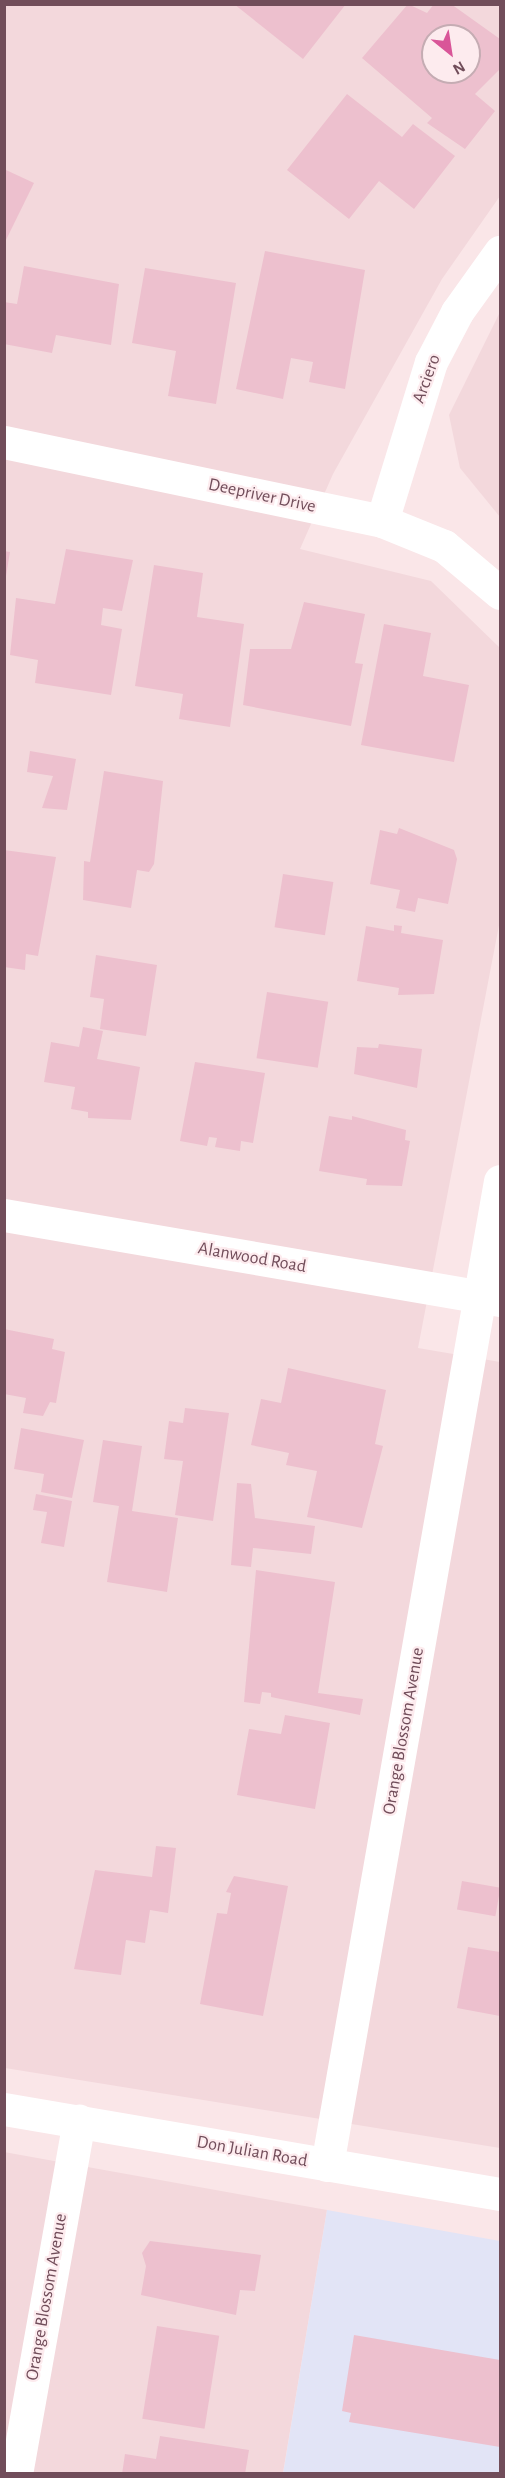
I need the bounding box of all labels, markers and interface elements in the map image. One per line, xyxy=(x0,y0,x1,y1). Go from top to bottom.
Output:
north arrow xyxy=(421,24,481,84)
text: N xyxy=(450,58,468,78)
street label: Arciero xyxy=(408,352,446,406)
street label: Deepriver Drive xyxy=(206,474,318,518)
street label: Alanwood Road xyxy=(196,1238,308,1278)
street label: Orange Blossom Avenue xyxy=(379,1646,429,1816)
street label: Don Julian Road xyxy=(195,2132,309,2172)
street label: Orange Blossom Avenue xyxy=(22,2212,72,2382)

